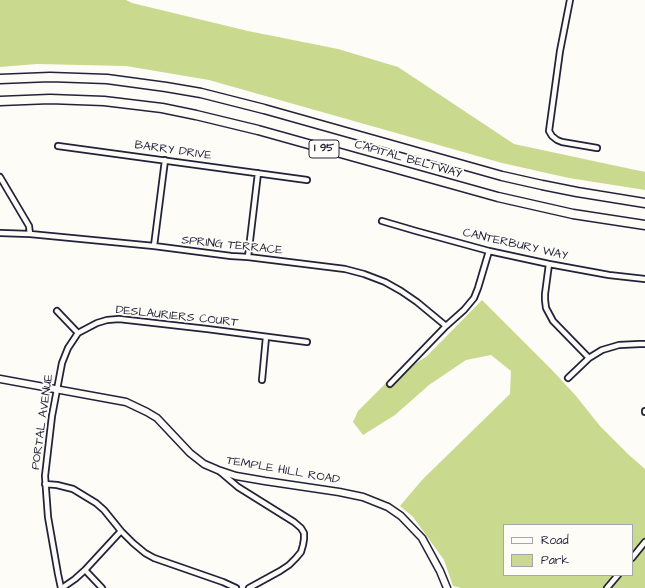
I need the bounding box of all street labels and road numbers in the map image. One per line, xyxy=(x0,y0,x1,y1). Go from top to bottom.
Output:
street label: BARRY DRIVE xyxy=(134,138,212,164)
street label: CAPITAL BELTWAY xyxy=(353,138,463,182)
road number: I 95 xyxy=(309,140,339,158)
street label: CANTERBURY WAY xyxy=(461,226,569,264)
street label: SPRING TERRACE xyxy=(181,234,283,258)
street label: DESLAURIERS COURT xyxy=(115,303,239,331)
street label: PORTAL AVENUE xyxy=(29,373,57,471)
street label: TEMPLE HILL ROAD xyxy=(225,454,341,488)

